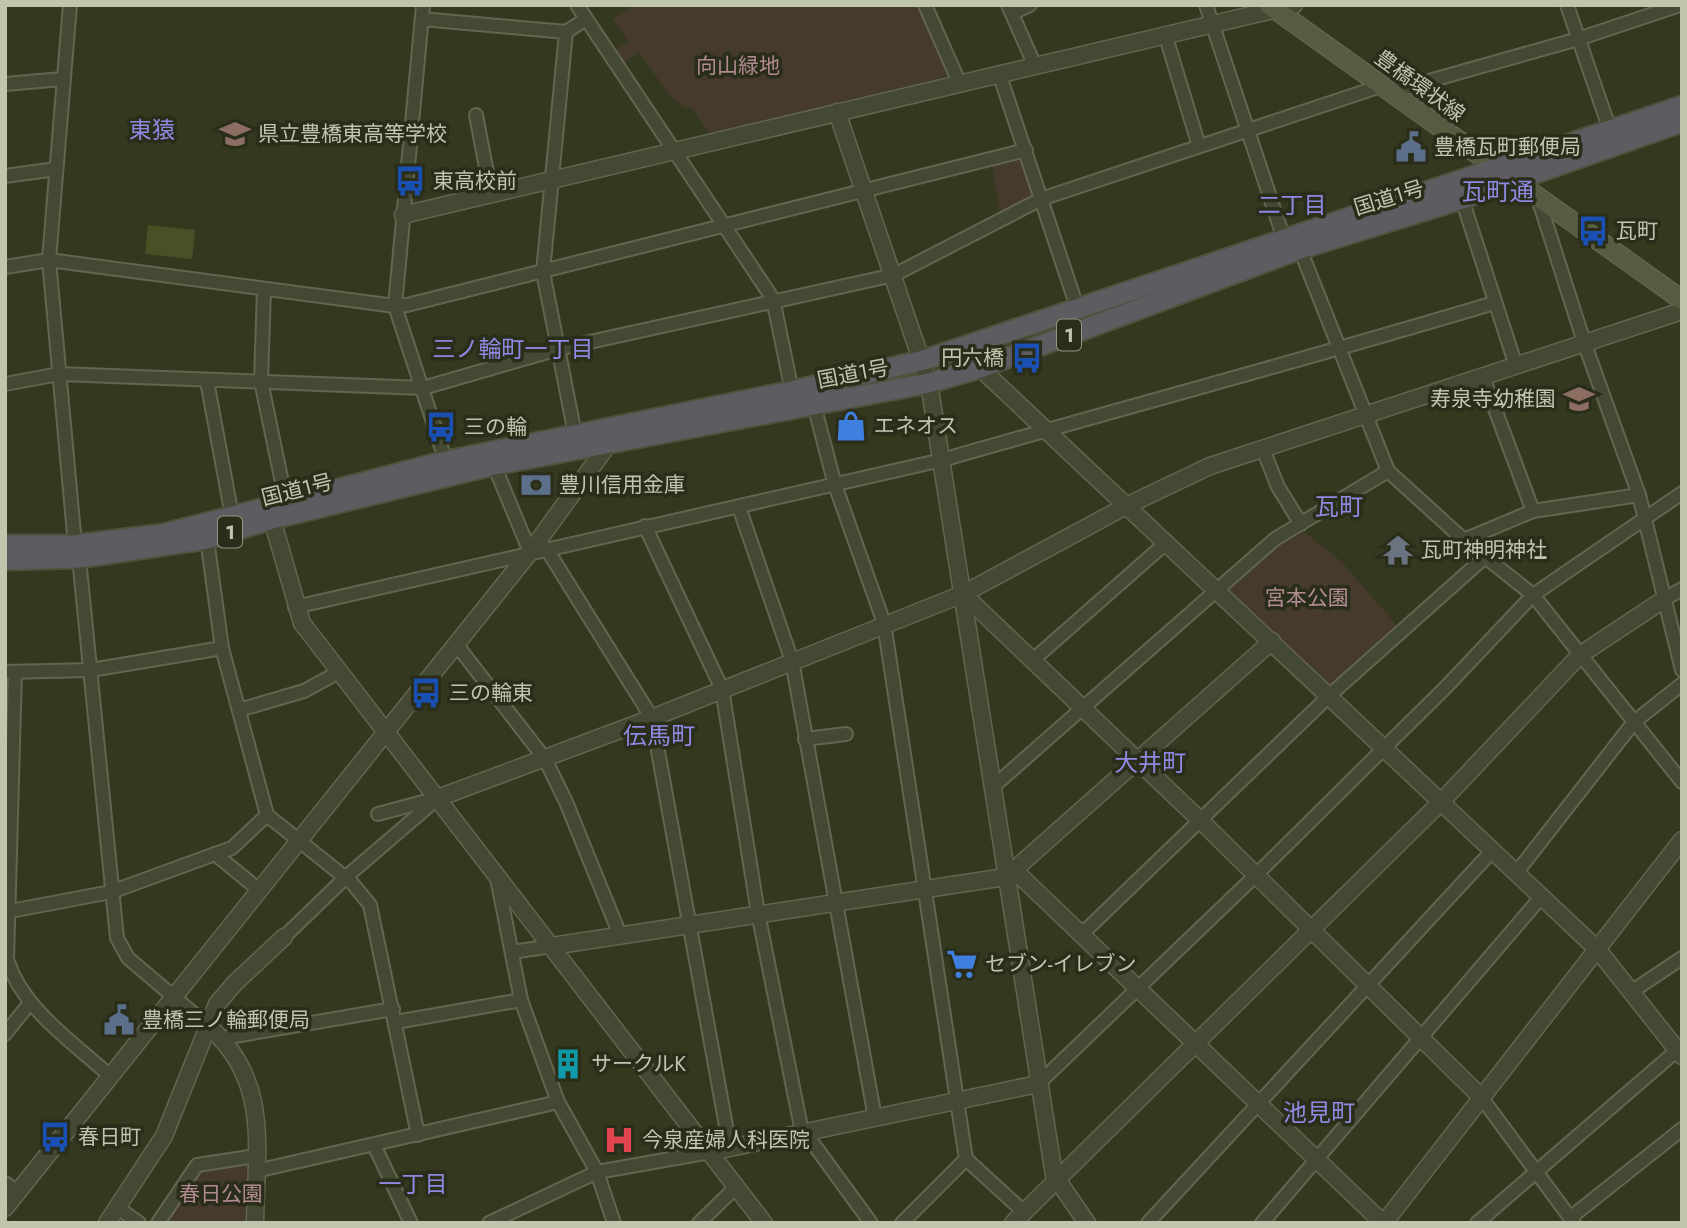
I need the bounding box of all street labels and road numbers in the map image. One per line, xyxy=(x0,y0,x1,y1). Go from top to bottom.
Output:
street label: 豊橋環状線 xyxy=(1369,43,1471,129)
street label: 国道1号 xyxy=(1350,173,1428,223)
road number: 1 xyxy=(1057,320,1081,350)
street label: 国道1号 xyxy=(815,352,891,396)
street label: 国道1号 xyxy=(258,467,336,513)
road number: 1 xyxy=(218,516,242,548)

